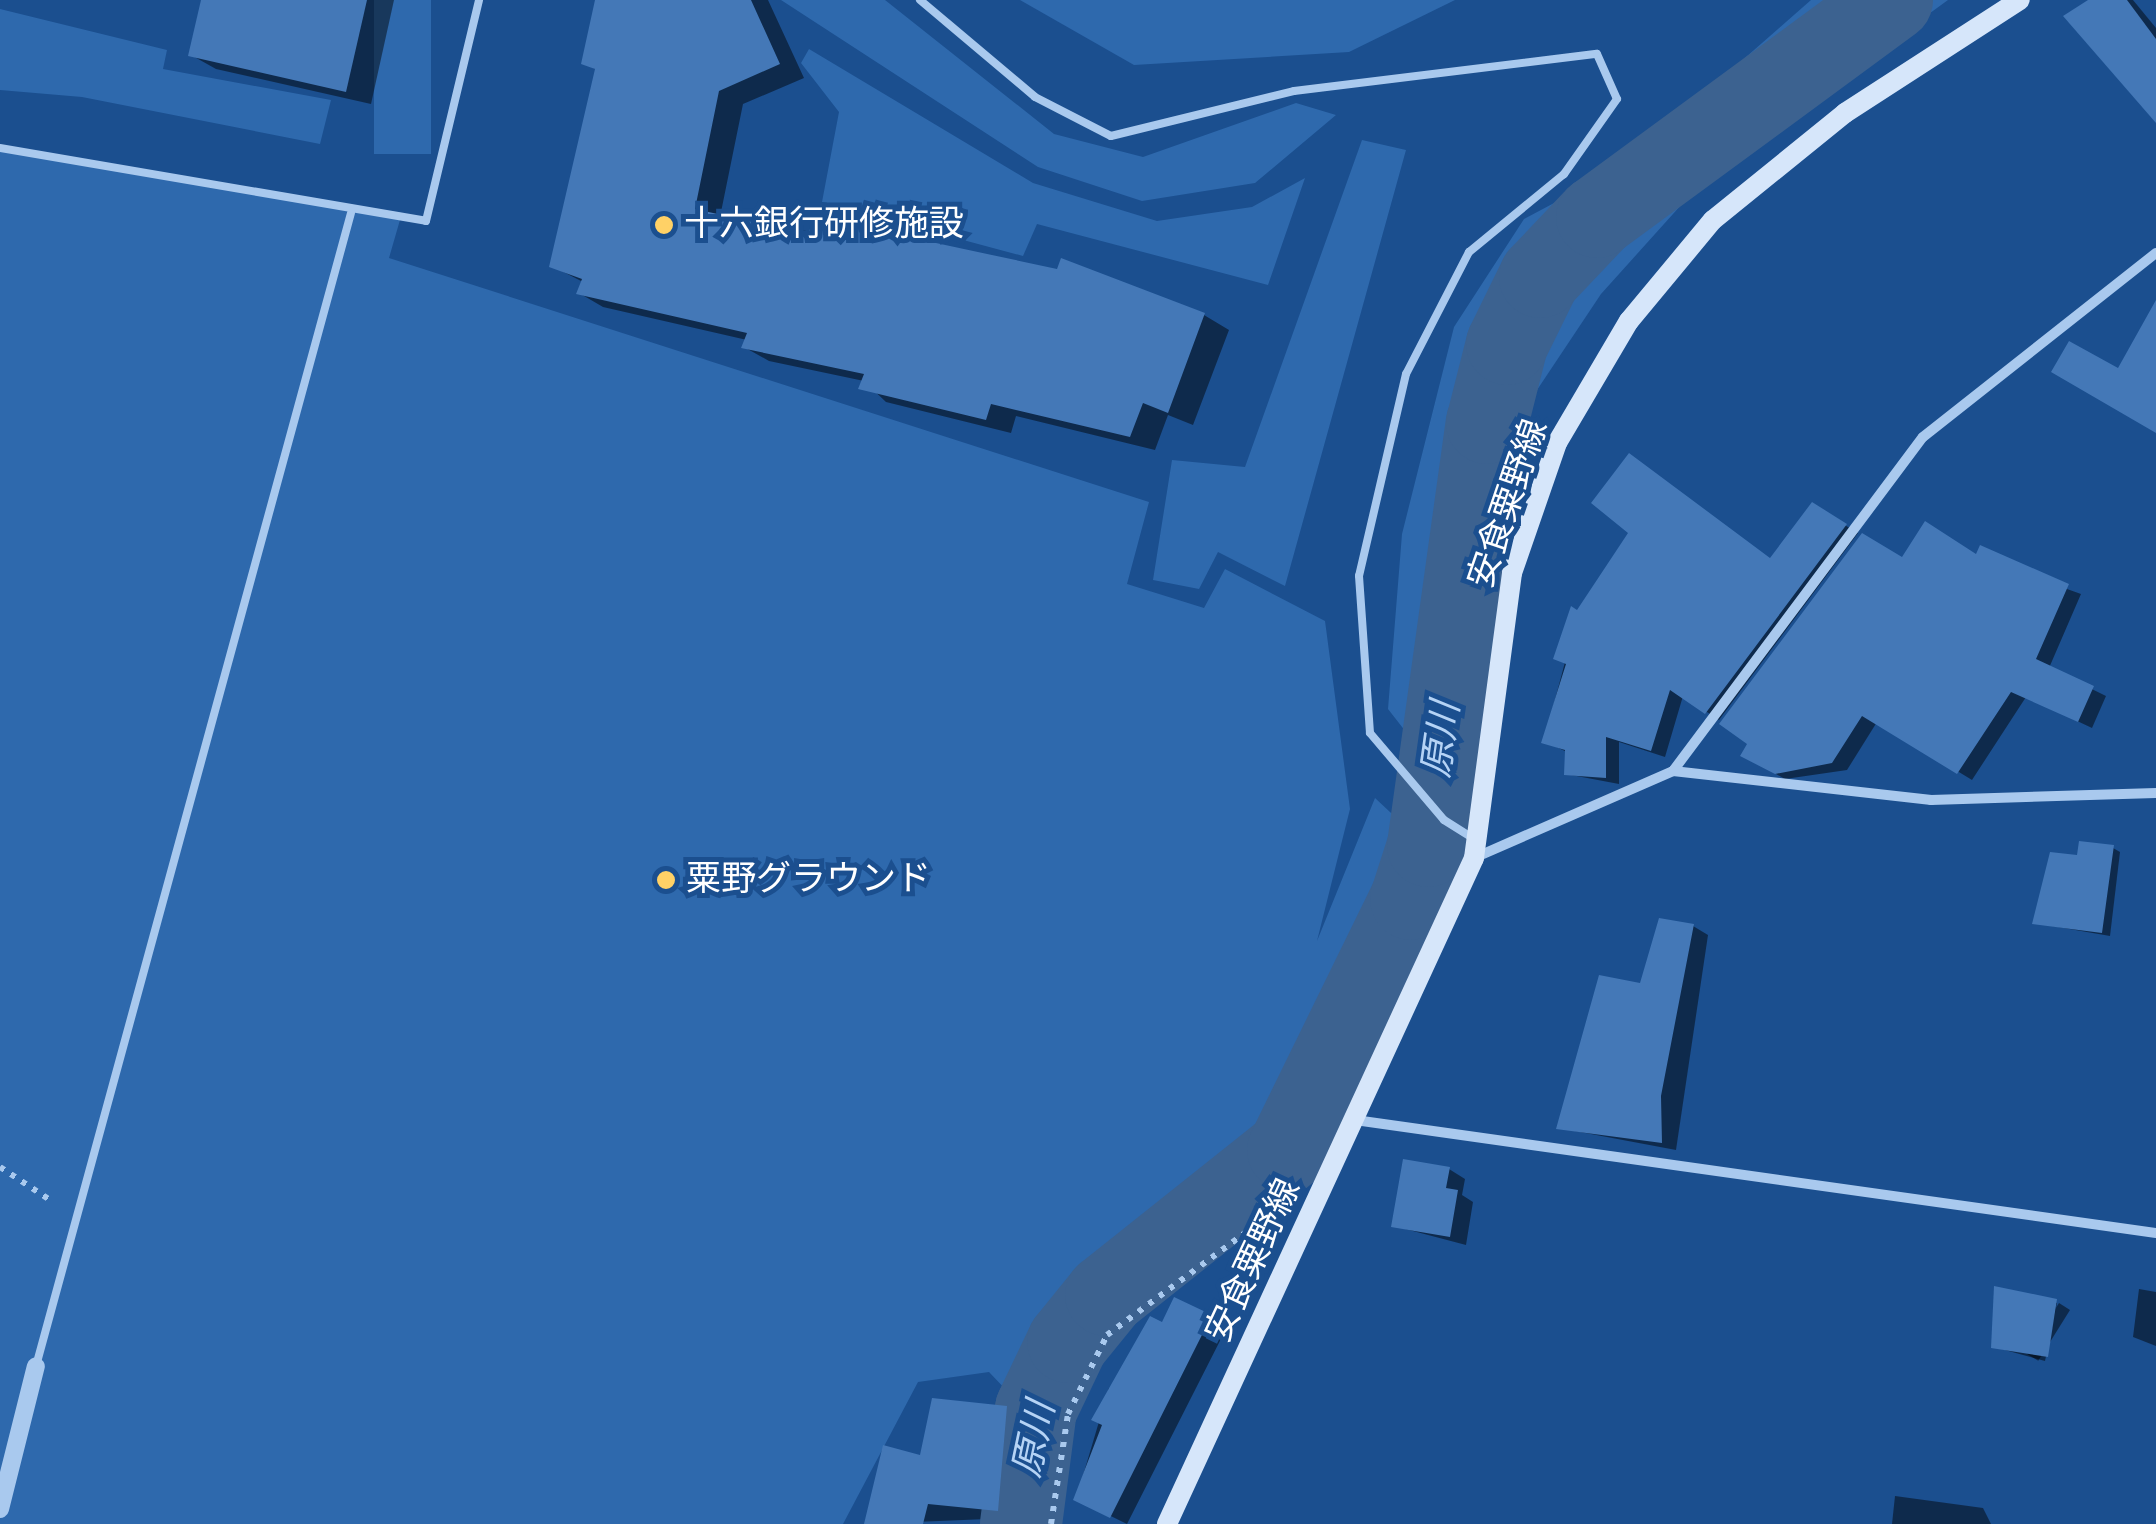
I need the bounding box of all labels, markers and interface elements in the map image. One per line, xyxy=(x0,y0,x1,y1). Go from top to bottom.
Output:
place label: 十六銀行研修施設 xyxy=(684,204,964,246)
marker: 十六銀行研修施設 xyxy=(653,214,675,236)
street label: 安食粟野線 xyxy=(1461,414,1557,594)
water label: 原川 xyxy=(1415,699,1471,781)
place label: 粟野グラウンド xyxy=(686,859,931,901)
marker: 粟野グラウンド xyxy=(655,869,677,891)
street label: 安食粟野線 xyxy=(1198,1173,1310,1349)
water label: 原川 xyxy=(1006,1398,1066,1482)

